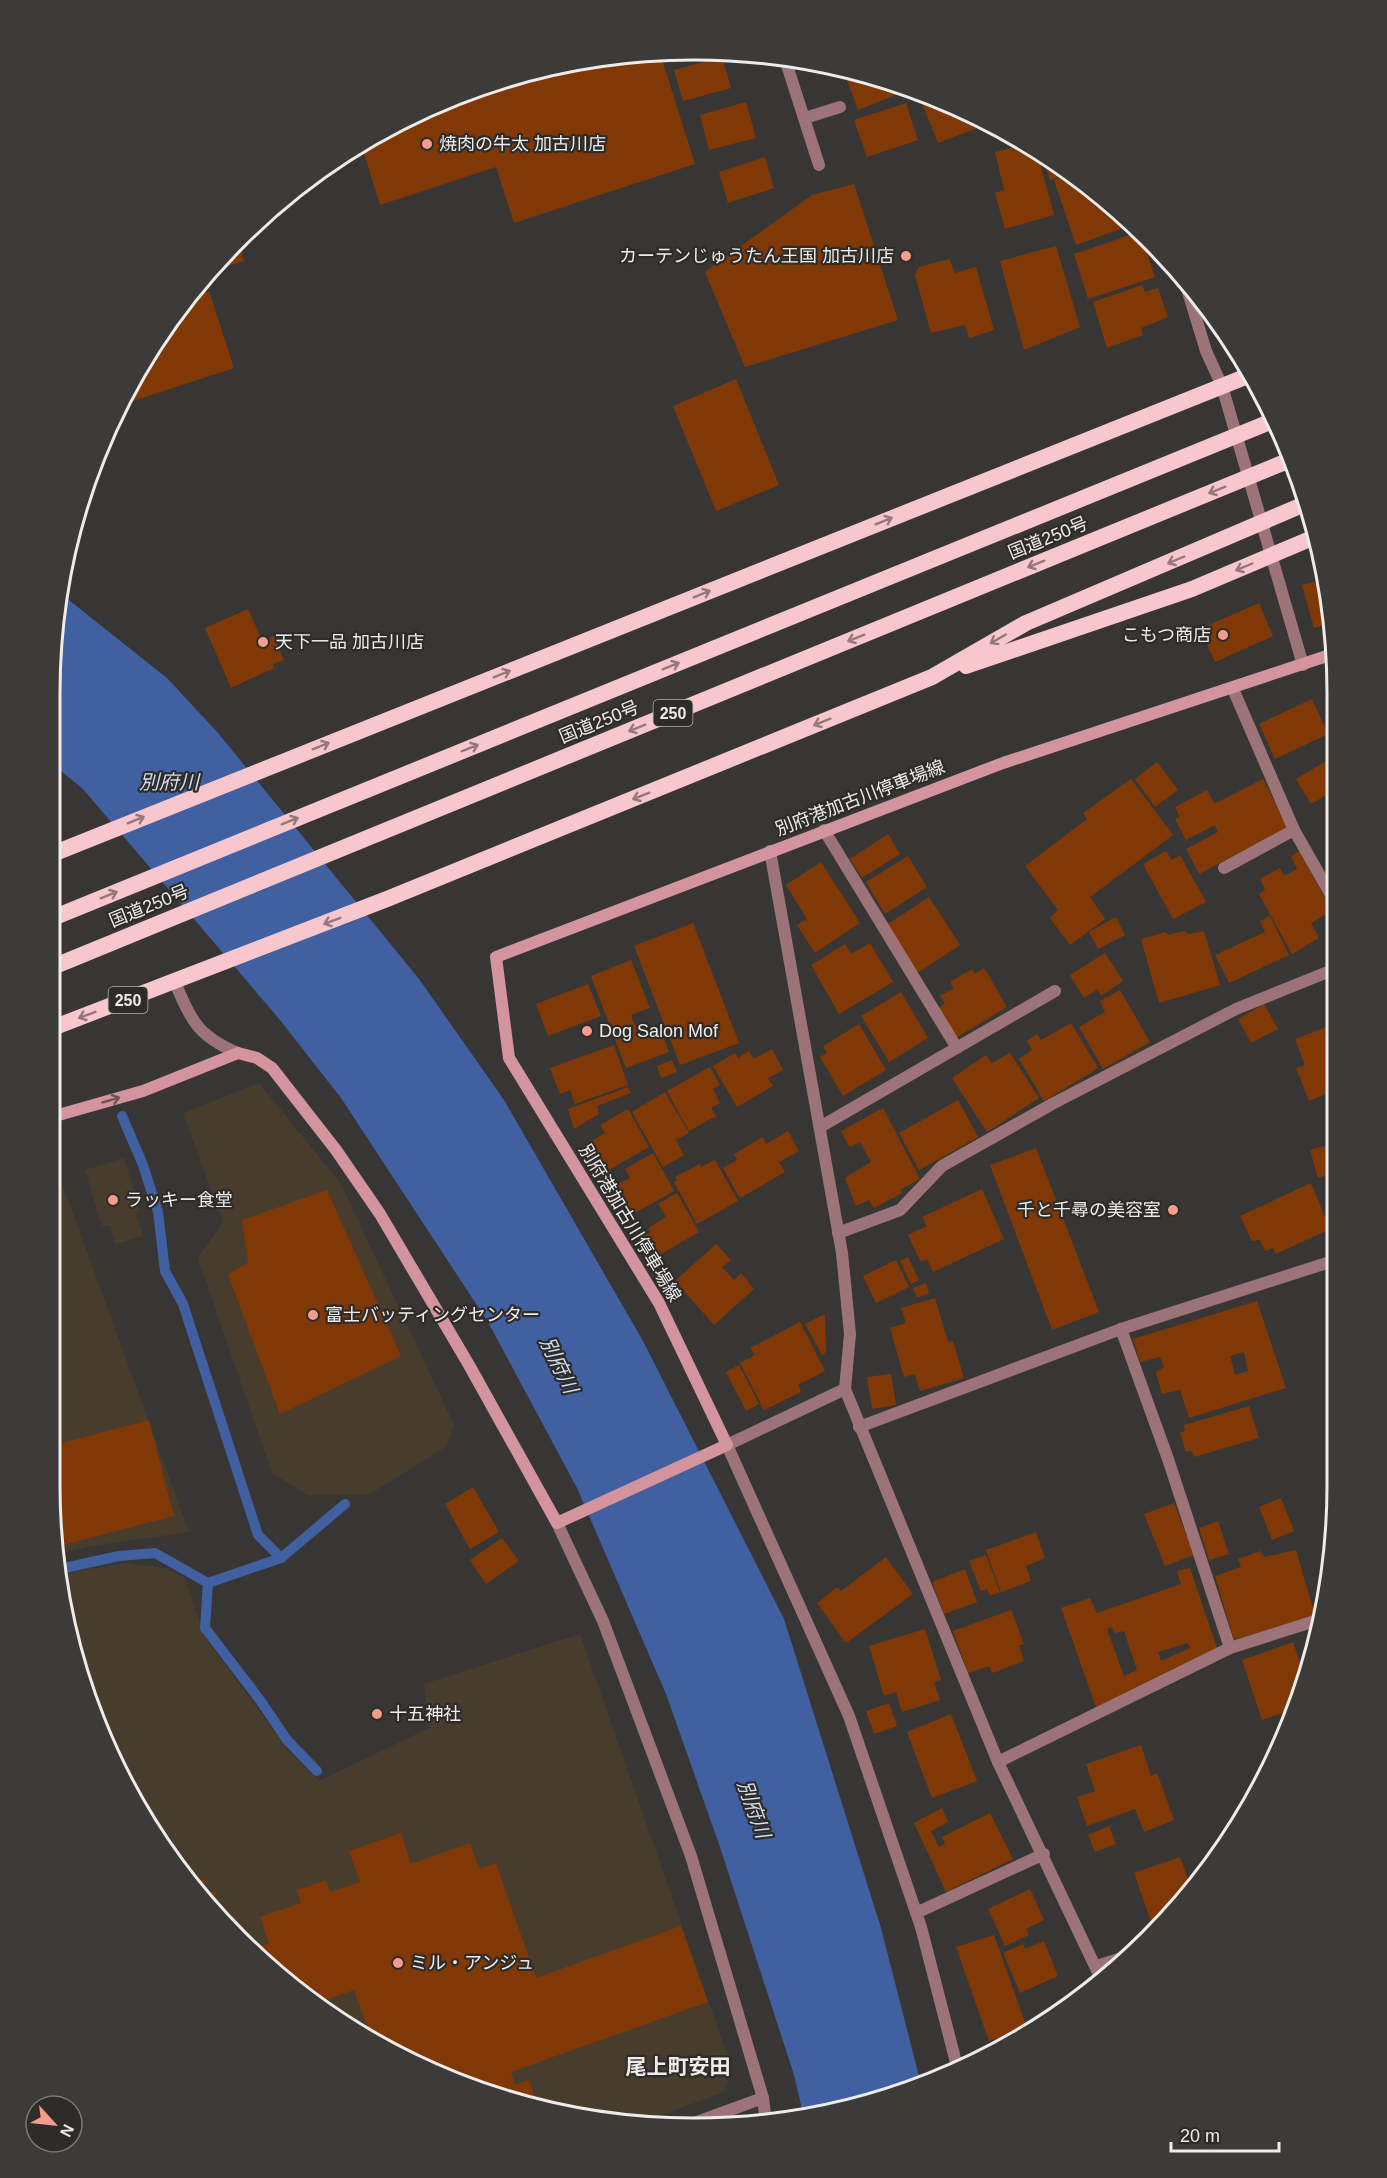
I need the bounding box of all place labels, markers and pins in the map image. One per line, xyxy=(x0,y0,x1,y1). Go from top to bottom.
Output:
place label: 焼肉の牛太 加古川店 xyxy=(439,134,606,154)
marker: 焼肉の牛太 加古川店 xyxy=(420,137,434,151)
place label: カーテンじゅうたん王国 加古川店 xyxy=(619,246,894,266)
marker: カーテンじゅうたん王国 加古川店 xyxy=(899,249,913,263)
place label: こもつ商店 xyxy=(1122,625,1211,645)
marker: こもつ商店 xyxy=(1216,628,1230,642)
place label: 天下一品 加古川店 xyxy=(275,632,424,652)
marker: 天下一品 加古川店 xyxy=(256,635,270,649)
place label: Dog Salon Mof xyxy=(599,1021,719,1041)
marker: Dog Salon Mof xyxy=(580,1024,594,1038)
place label: ラッキー食堂 xyxy=(125,1190,233,1210)
marker: ラッキー食堂 xyxy=(106,1193,120,1207)
place label: 千と千尋の美容室 xyxy=(1017,1200,1161,1220)
marker: 千と千尋の美容室 xyxy=(1166,1203,1180,1217)
place label: 富士バッティングセンター xyxy=(325,1305,540,1325)
marker: 富士バッティングセンター xyxy=(306,1308,320,1322)
place label: 十五神社 xyxy=(389,1704,461,1724)
marker: 十五神社 xyxy=(370,1707,384,1721)
place label: ミル・アンジュ xyxy=(410,1953,534,1973)
marker: ミル・アンジュ xyxy=(391,1956,405,1970)

